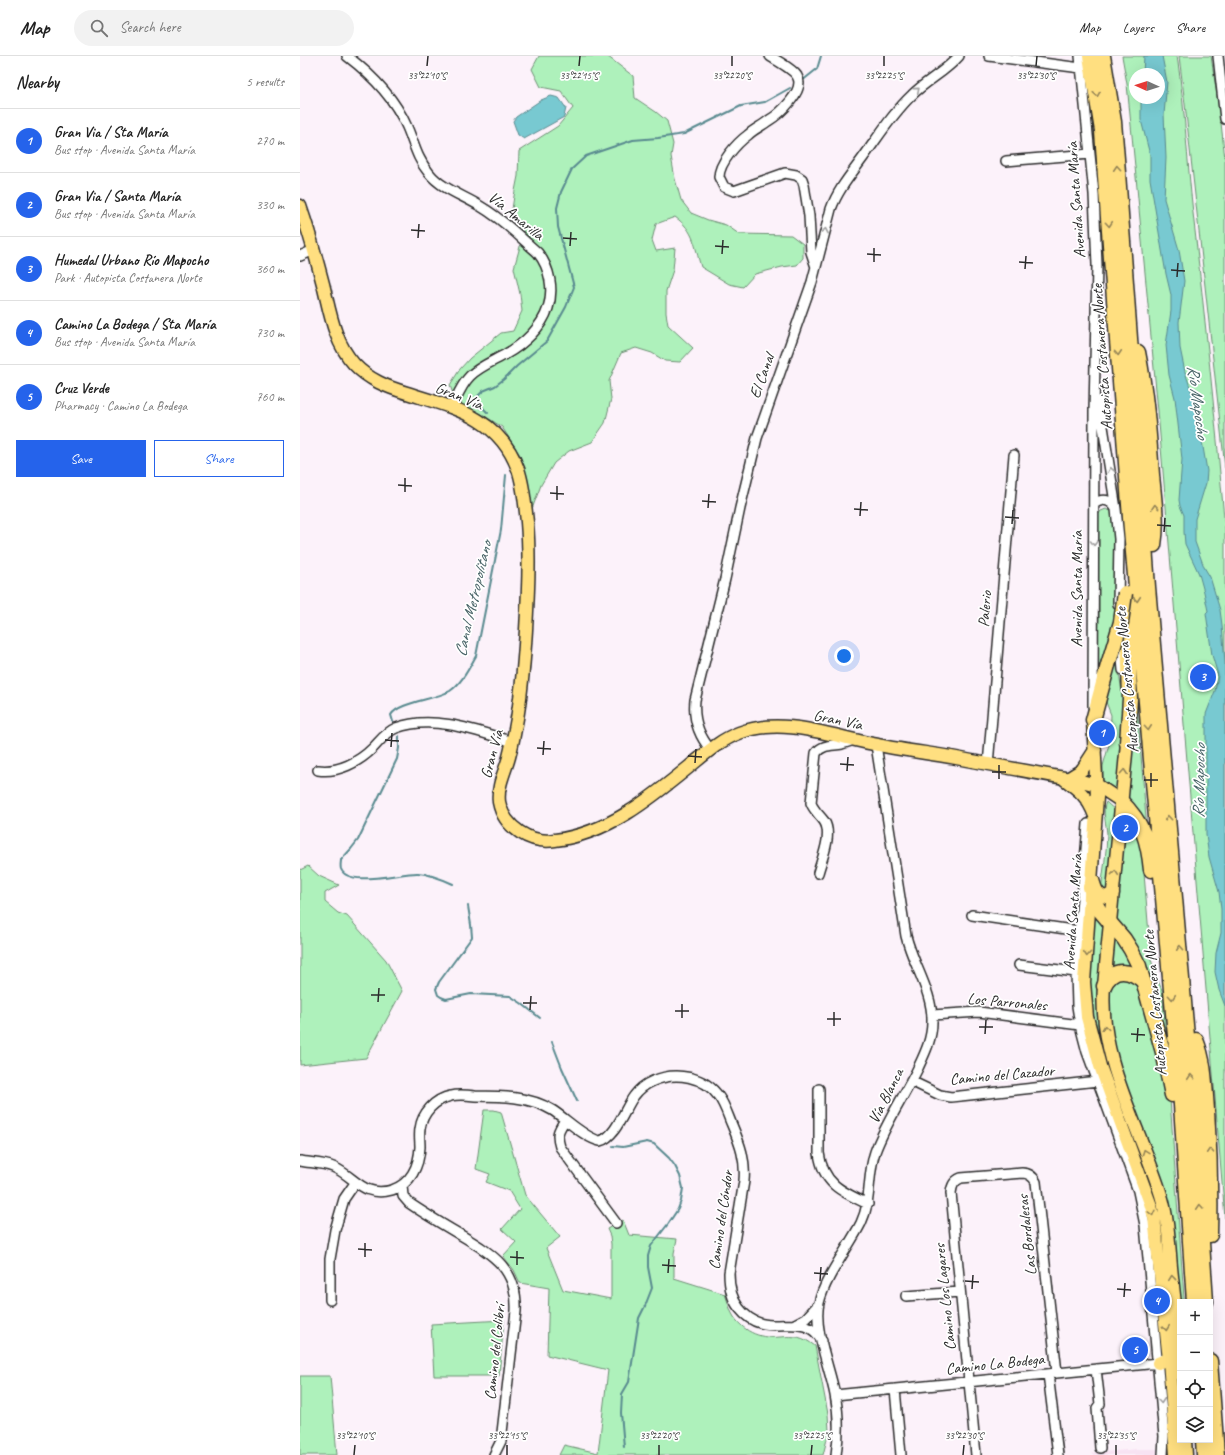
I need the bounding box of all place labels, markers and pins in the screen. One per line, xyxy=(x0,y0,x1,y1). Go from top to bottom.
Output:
pin: 3 xyxy=(1190,662,1216,692)
pin: 1 xyxy=(1089,718,1115,748)
pin: 2 xyxy=(1112,813,1138,843)
pin: 4 xyxy=(1144,1286,1170,1316)
pin: 5 xyxy=(1122,1335,1148,1365)

